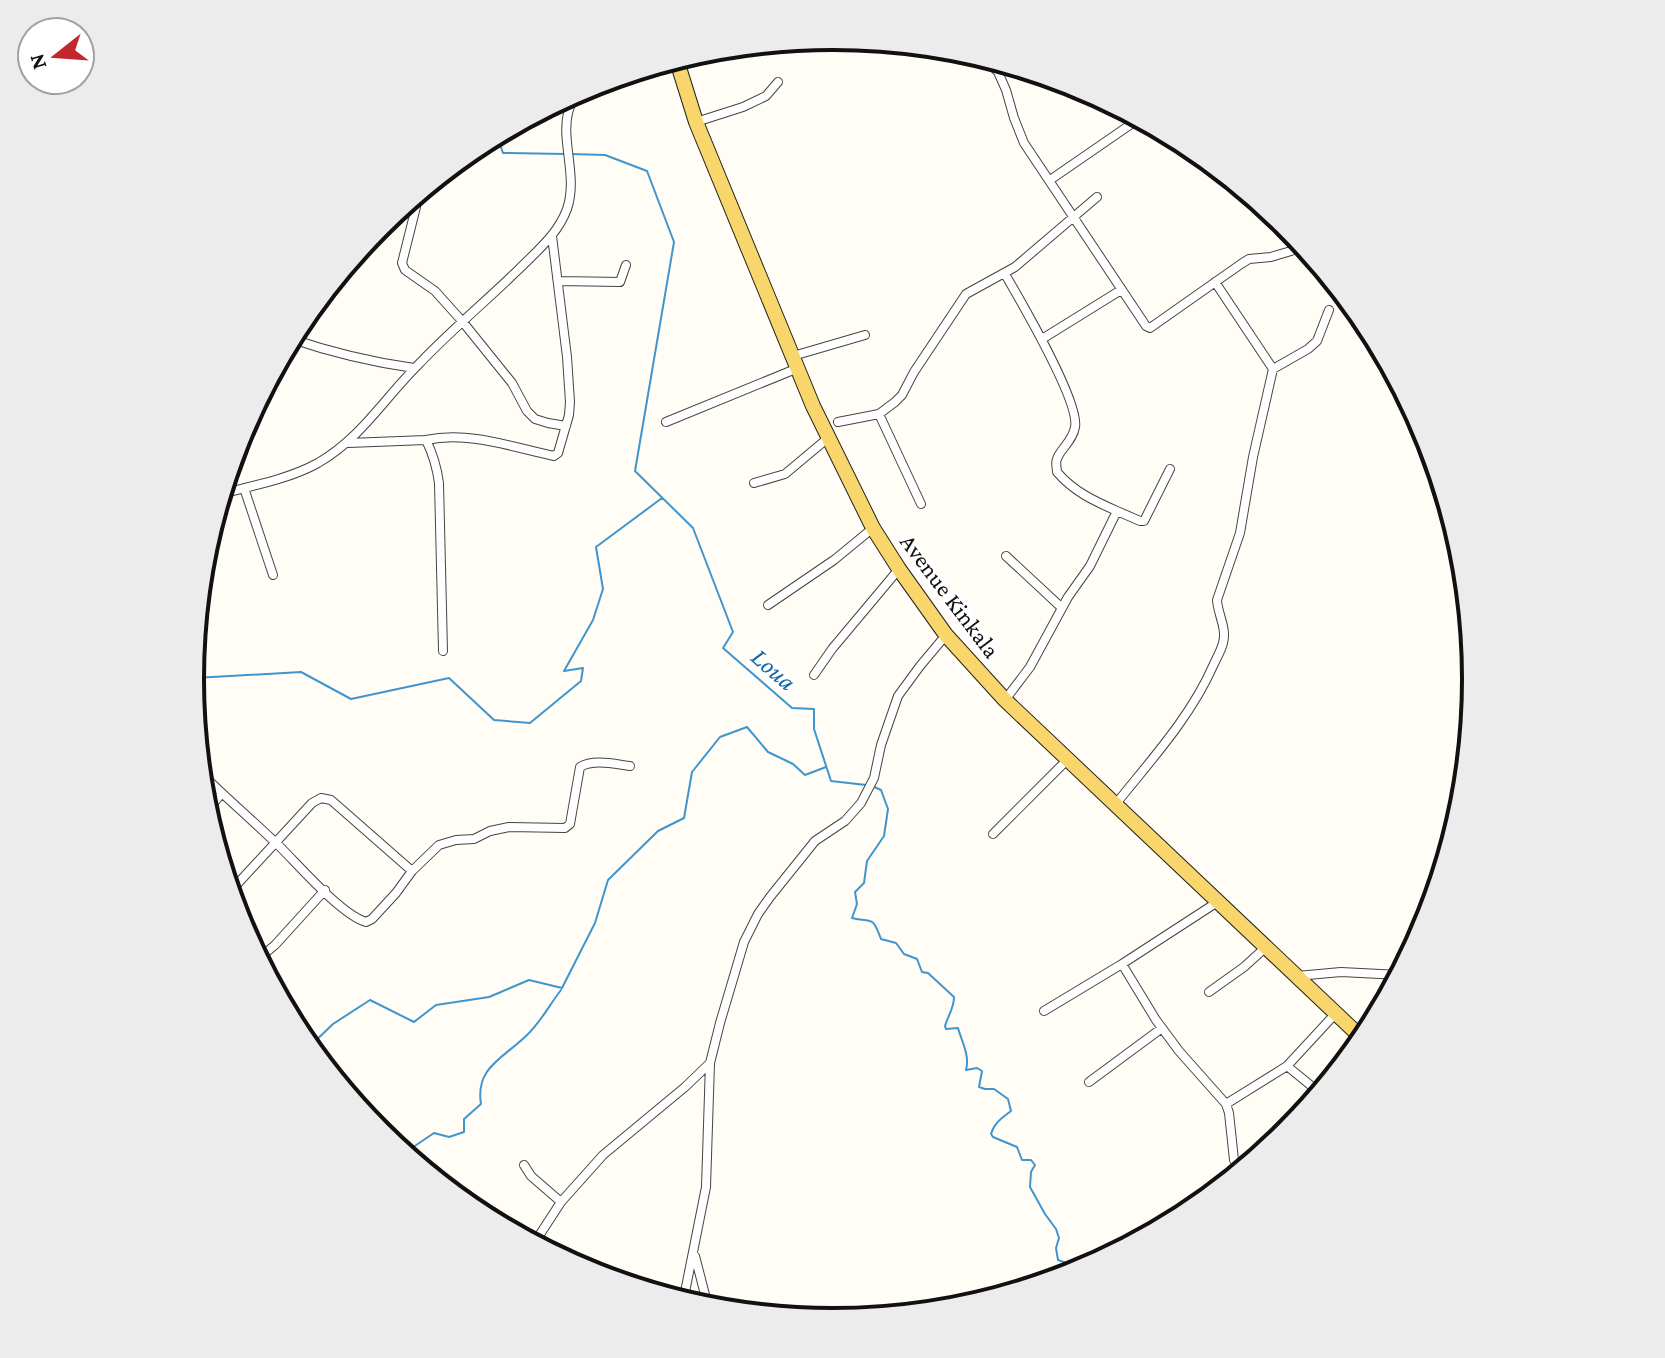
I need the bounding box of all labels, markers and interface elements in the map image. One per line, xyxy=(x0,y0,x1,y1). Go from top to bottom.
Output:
north arrow xyxy=(16,16,96,96)
text: N xyxy=(23,51,51,73)
street label: Avenue Kinkala xyxy=(895,528,1006,663)
water label: Loua xyxy=(746,642,802,696)

